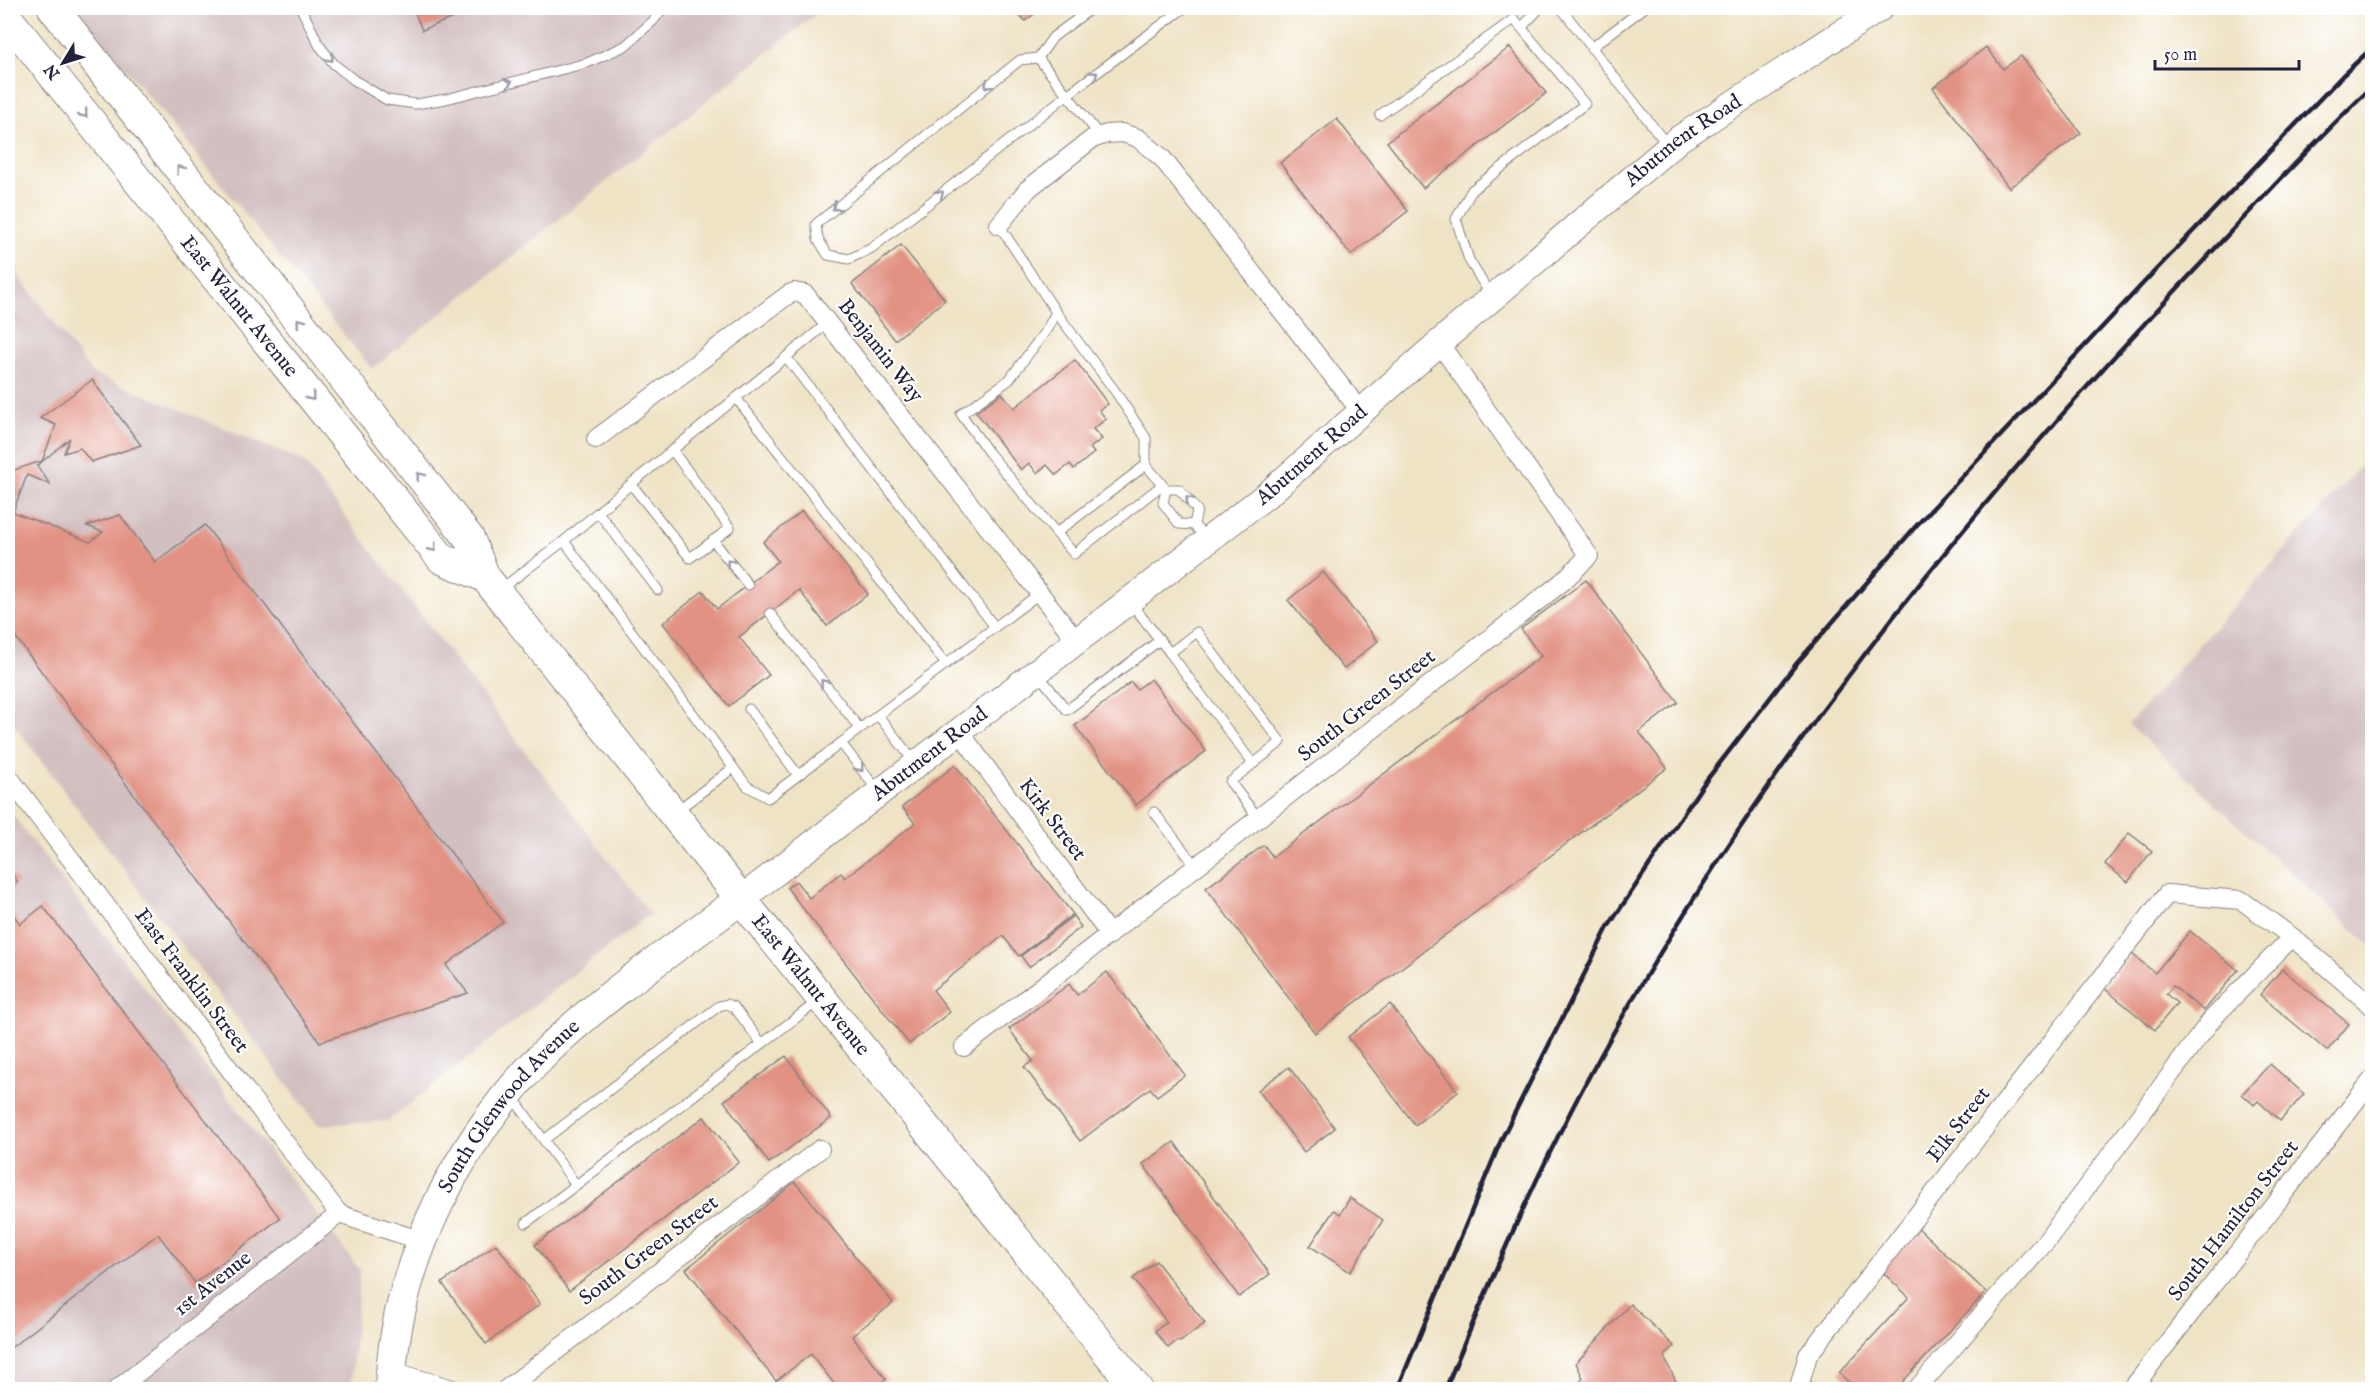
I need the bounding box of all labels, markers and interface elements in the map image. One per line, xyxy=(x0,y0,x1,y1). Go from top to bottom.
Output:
north arrow xyxy=(33,33,93,93)
scale bar xyxy=(2155,33,2299,71)
text: 50 m xyxy=(2164,44,2197,67)
one-way arrow xyxy=(323,51,334,62)
text: N xyxy=(41,59,66,83)
one-way arrow xyxy=(1088,71,1099,82)
one-way arrow xyxy=(503,78,513,91)
one-way arrow xyxy=(984,78,995,89)
street label: Abutment Road xyxy=(1618,88,1747,194)
one-way arrow xyxy=(76,107,87,118)
one-way arrow xyxy=(176,165,187,176)
one-way arrow xyxy=(934,191,945,202)
one-way arrow xyxy=(832,200,843,211)
street label: East Walnut Avenue xyxy=(174,230,305,383)
street label: Benjamin Way xyxy=(831,294,929,409)
one-way arrow xyxy=(296,318,307,329)
one-way arrow xyxy=(304,390,315,401)
street label: Abutment Road xyxy=(1250,399,1374,512)
one-way arrow xyxy=(417,471,428,482)
one-way arrow xyxy=(1185,496,1196,507)
one-way arrow xyxy=(426,542,437,553)
one-way arrow xyxy=(727,558,738,569)
street label: South Green Street xyxy=(1293,644,1441,768)
one-way arrow xyxy=(820,678,831,689)
street label: Abutment Road xyxy=(865,700,994,808)
one-way arrow xyxy=(853,761,864,772)
street label: Kirk Street xyxy=(1012,773,1092,867)
street label: East Franklin Street xyxy=(128,903,254,1059)
street label: East Walnut Avenue xyxy=(745,909,876,1062)
street label: South Glenwood Avenue xyxy=(432,1013,586,1198)
street label: Elk Street xyxy=(1921,1082,1997,1168)
street label: South Hamilton Street xyxy=(2163,1135,2305,1307)
street label: South Green Street xyxy=(574,1190,724,1312)
street label: 1st Avenue xyxy=(169,1245,258,1323)

